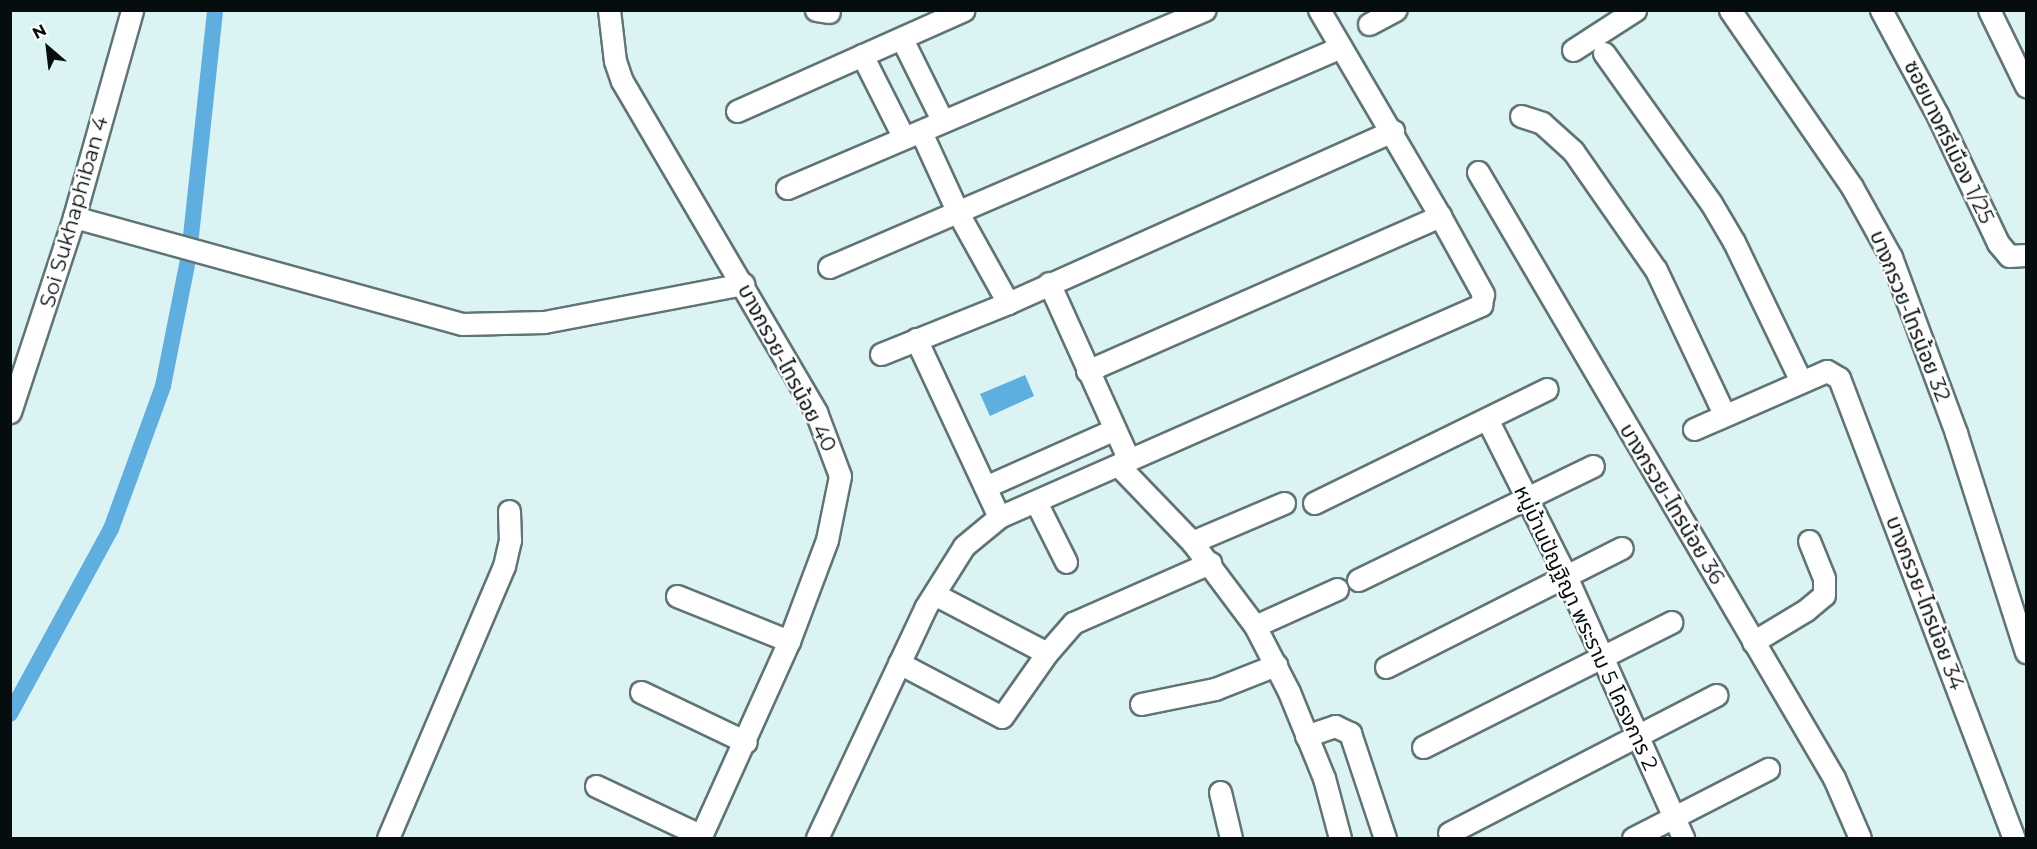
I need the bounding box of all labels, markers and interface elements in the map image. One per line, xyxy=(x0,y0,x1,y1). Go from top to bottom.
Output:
north arrow xyxy=(18,18,78,78)
text: N xyxy=(29,20,49,43)
street label: ซอยบางศรีเมือง 1/25 xyxy=(1899,56,1999,228)
street label: Soi Sukhaphiban 4 xyxy=(35,114,113,310)
street label: บางกรวย-ไทรน้อย 32 xyxy=(1864,227,1956,405)
street label: บางกรวย-ไทรน้อย 40 xyxy=(732,280,842,456)
street label: บางกรวย-ไทรน้อย 36 xyxy=(1614,419,1730,589)
street label: หมู่บ้านปัญฐิญา พระราม 5 โครงการ 2 xyxy=(1509,481,1663,775)
street label: บางกรวย-ไทรน้อย 34 xyxy=(1880,512,1970,694)

